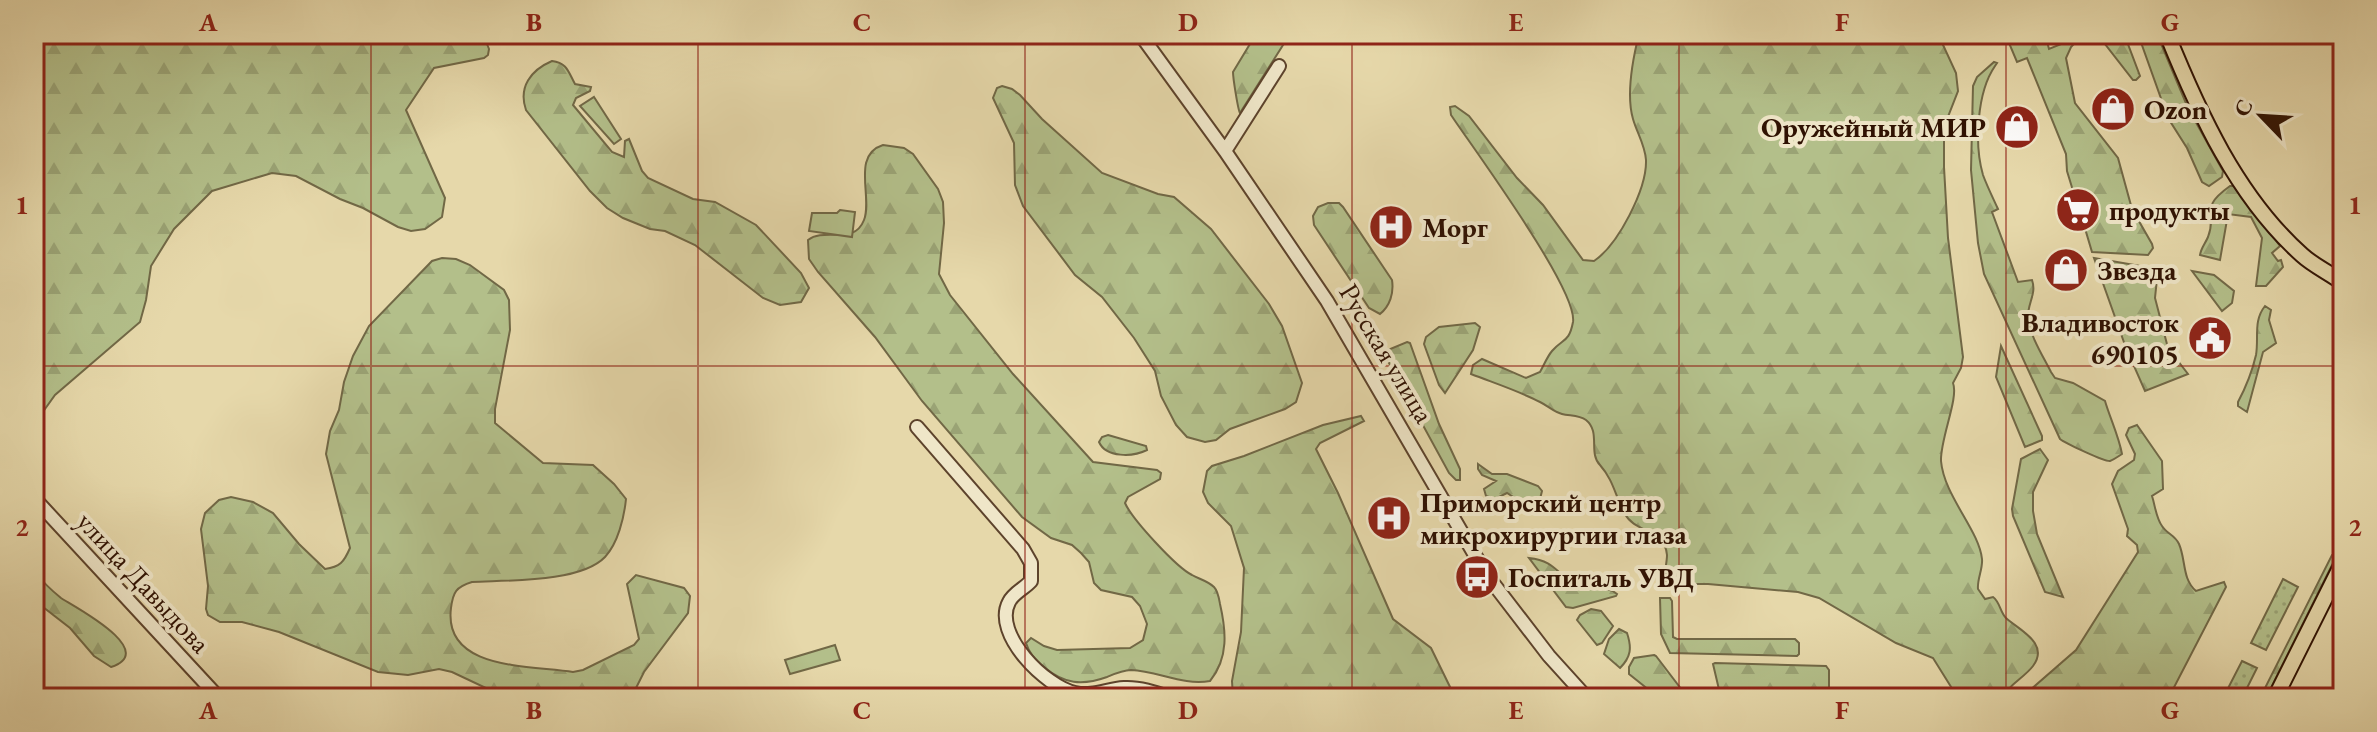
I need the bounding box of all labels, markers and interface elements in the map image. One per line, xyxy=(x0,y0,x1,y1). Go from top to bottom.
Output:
text: A xyxy=(198,5,218,39)
text: B xyxy=(526,5,542,39)
text: C xyxy=(853,5,871,39)
text: D xyxy=(1178,5,1198,39)
text: E xyxy=(1509,5,1524,39)
text: F xyxy=(1835,5,1849,39)
text: G xyxy=(2161,5,2180,39)
north arrow xyxy=(2221,76,2301,156)
shop icon: Ozon xyxy=(2089,85,2137,133)
place label: Ozon xyxy=(2144,91,2208,127)
text: С xyxy=(2227,95,2260,121)
shop icon: Оружейный МИР xyxy=(1993,103,2041,151)
place label: Оружейный МИР xyxy=(1761,109,1986,145)
supermarket icon: продукты xyxy=(2054,186,2102,234)
text: 1 xyxy=(15,188,29,222)
text: 1 xyxy=(2348,188,2362,222)
place label: продукты xyxy=(2109,192,2230,228)
hospital icon: Морг xyxy=(1367,203,1415,251)
place label: Морг xyxy=(1422,209,1488,245)
shop icon: Звезда xyxy=(2042,246,2090,294)
place label: Звезда xyxy=(2097,252,2177,288)
street label: Русская улица xyxy=(1331,277,1443,430)
place label: Владивосток 690105 xyxy=(2021,304,2180,372)
public building icon: Владивосток 690105 xyxy=(2186,314,2234,362)
place label: Приморский центр микрохирургии глаза xyxy=(1420,484,1687,552)
hospital icon: Приморский центр микрохирургии глаза xyxy=(1365,494,1413,542)
street label: улица Давыдова xyxy=(69,504,219,661)
text: 2 xyxy=(15,510,29,544)
text: 2 xyxy=(2348,510,2362,544)
bus stop icon: Госпиталь УВД xyxy=(1453,553,1501,601)
place label: Госпиталь УВД xyxy=(1508,559,1694,595)
text: A xyxy=(198,693,218,727)
text: B xyxy=(526,693,542,727)
text: C xyxy=(853,693,871,727)
text: D xyxy=(1178,693,1198,727)
text: E xyxy=(1509,693,1524,727)
text: F xyxy=(1835,693,1849,727)
text: G xyxy=(2161,693,2180,727)

